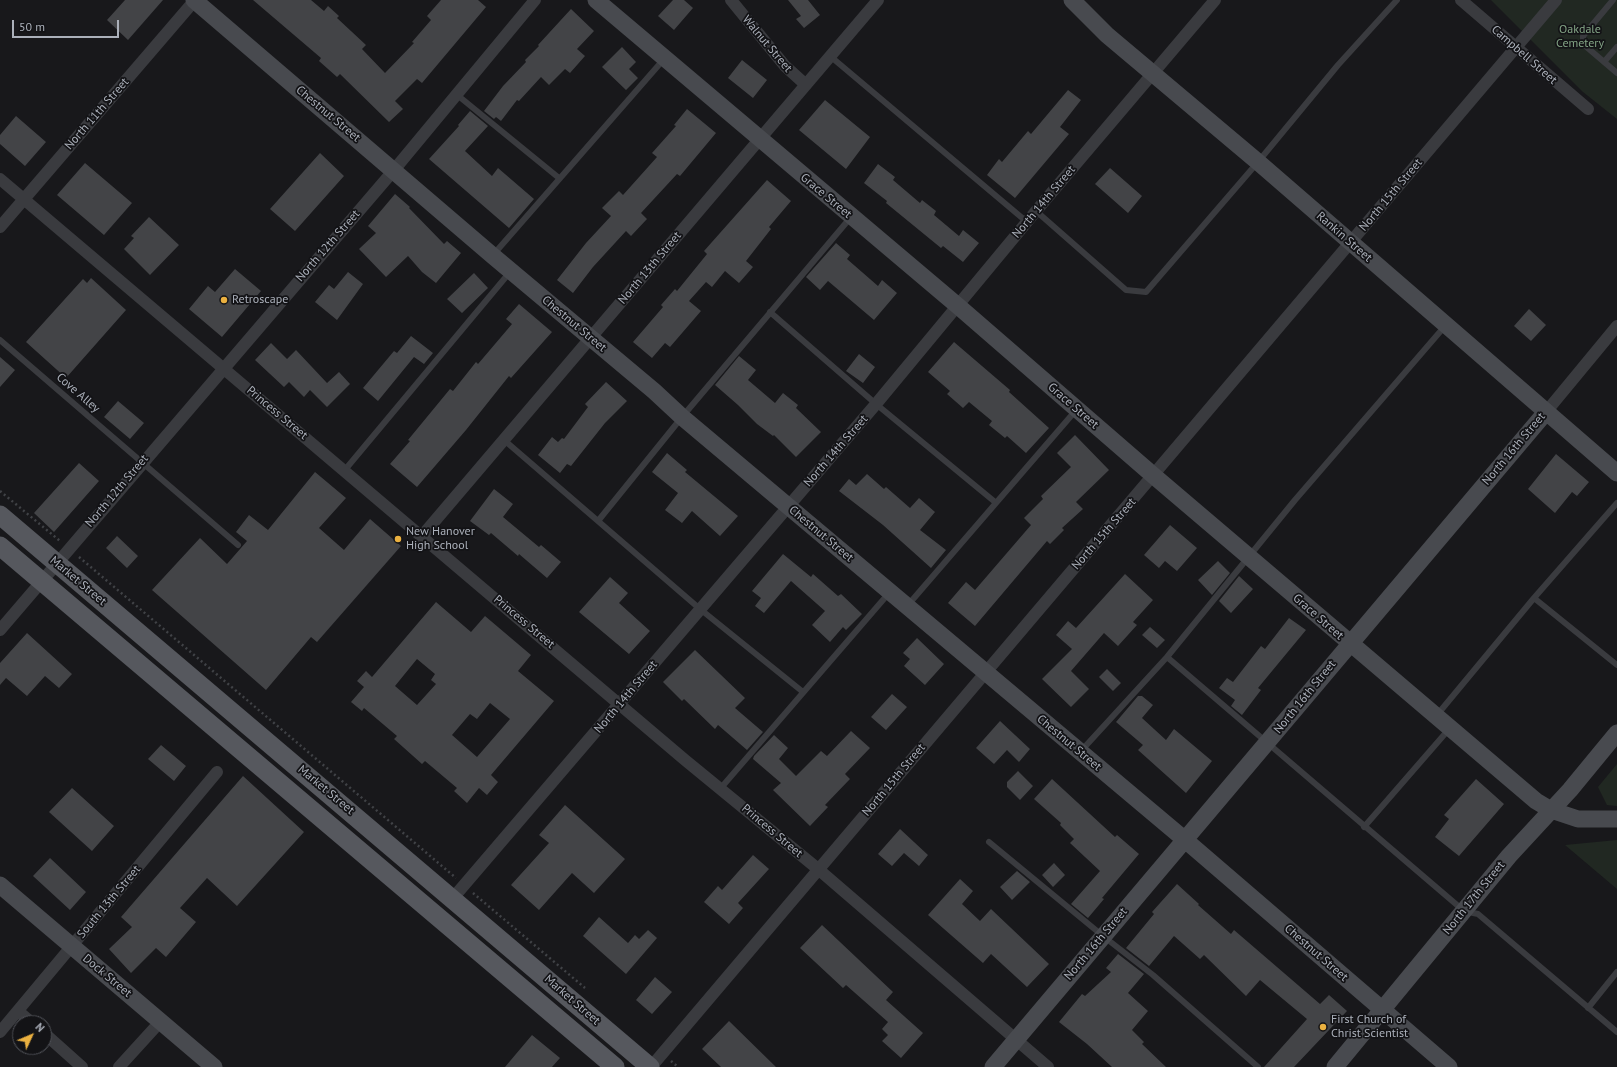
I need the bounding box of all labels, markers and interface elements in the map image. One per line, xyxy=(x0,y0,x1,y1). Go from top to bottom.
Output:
scale bar xyxy=(14,12,121,38)
street label: Walnut Street xyxy=(739,13,795,75)
text: 50 m xyxy=(19,19,45,34)
street label: Campbell Street xyxy=(1488,23,1560,87)
park label: Oakdale Cemetery xyxy=(1556,23,1604,51)
street label: North 11th Street xyxy=(62,75,132,153)
street label: Chestnut Street xyxy=(293,83,363,145)
street label: North 15th Street xyxy=(1356,156,1426,234)
street label: North 14th Street xyxy=(1009,163,1079,241)
street label: Grace Street xyxy=(797,170,855,222)
street label: North 12th Street xyxy=(293,207,363,285)
street label: Rankin Street xyxy=(1313,209,1375,265)
street label: North 13th Street xyxy=(615,229,685,307)
place label: Retroscape xyxy=(232,293,288,307)
street label: Chestnut Street xyxy=(539,293,609,355)
marker: Retroscape xyxy=(219,295,229,305)
street label: Cove Alley xyxy=(53,370,103,416)
street label: Grace Street xyxy=(1045,380,1101,432)
street label: Princess Street xyxy=(244,383,310,443)
street label: North 16th Street xyxy=(1479,410,1549,488)
street label: North 14th Street xyxy=(801,412,871,490)
street label: North 12th Street xyxy=(82,452,152,530)
street label: North 15th Street xyxy=(1069,495,1139,573)
street label: Chestnut Street xyxy=(786,503,856,565)
place label: New Hanover High School xyxy=(406,525,475,553)
marker: New Hanover High School xyxy=(393,534,403,544)
street label: Market Street xyxy=(47,553,109,609)
street label: Grace Street xyxy=(1290,591,1346,643)
street label: Princess Street xyxy=(491,592,557,652)
street label: North 16th Street xyxy=(1271,657,1339,737)
street label: North 14th Street xyxy=(591,658,661,736)
street label: Chestnut Street xyxy=(1034,712,1104,774)
street label: North 15th Street xyxy=(859,741,929,819)
street label: Market Street xyxy=(295,762,357,818)
street label: Princess Street xyxy=(739,801,805,861)
street label: North 17th Street xyxy=(1440,858,1508,938)
street label: South 13th Street xyxy=(74,863,144,941)
street label: North 16th Street xyxy=(1061,905,1131,983)
street label: Chestnut Street xyxy=(1281,921,1351,985)
street label: Dock Street xyxy=(80,951,134,1001)
street label: Market Street xyxy=(541,972,603,1028)
place label: First Church of Christ Scientist xyxy=(1331,1013,1408,1041)
north arrow xyxy=(12,1015,52,1055)
text: N xyxy=(32,1020,47,1035)
marker: First Church of Christ Scientist xyxy=(1318,1022,1328,1032)

